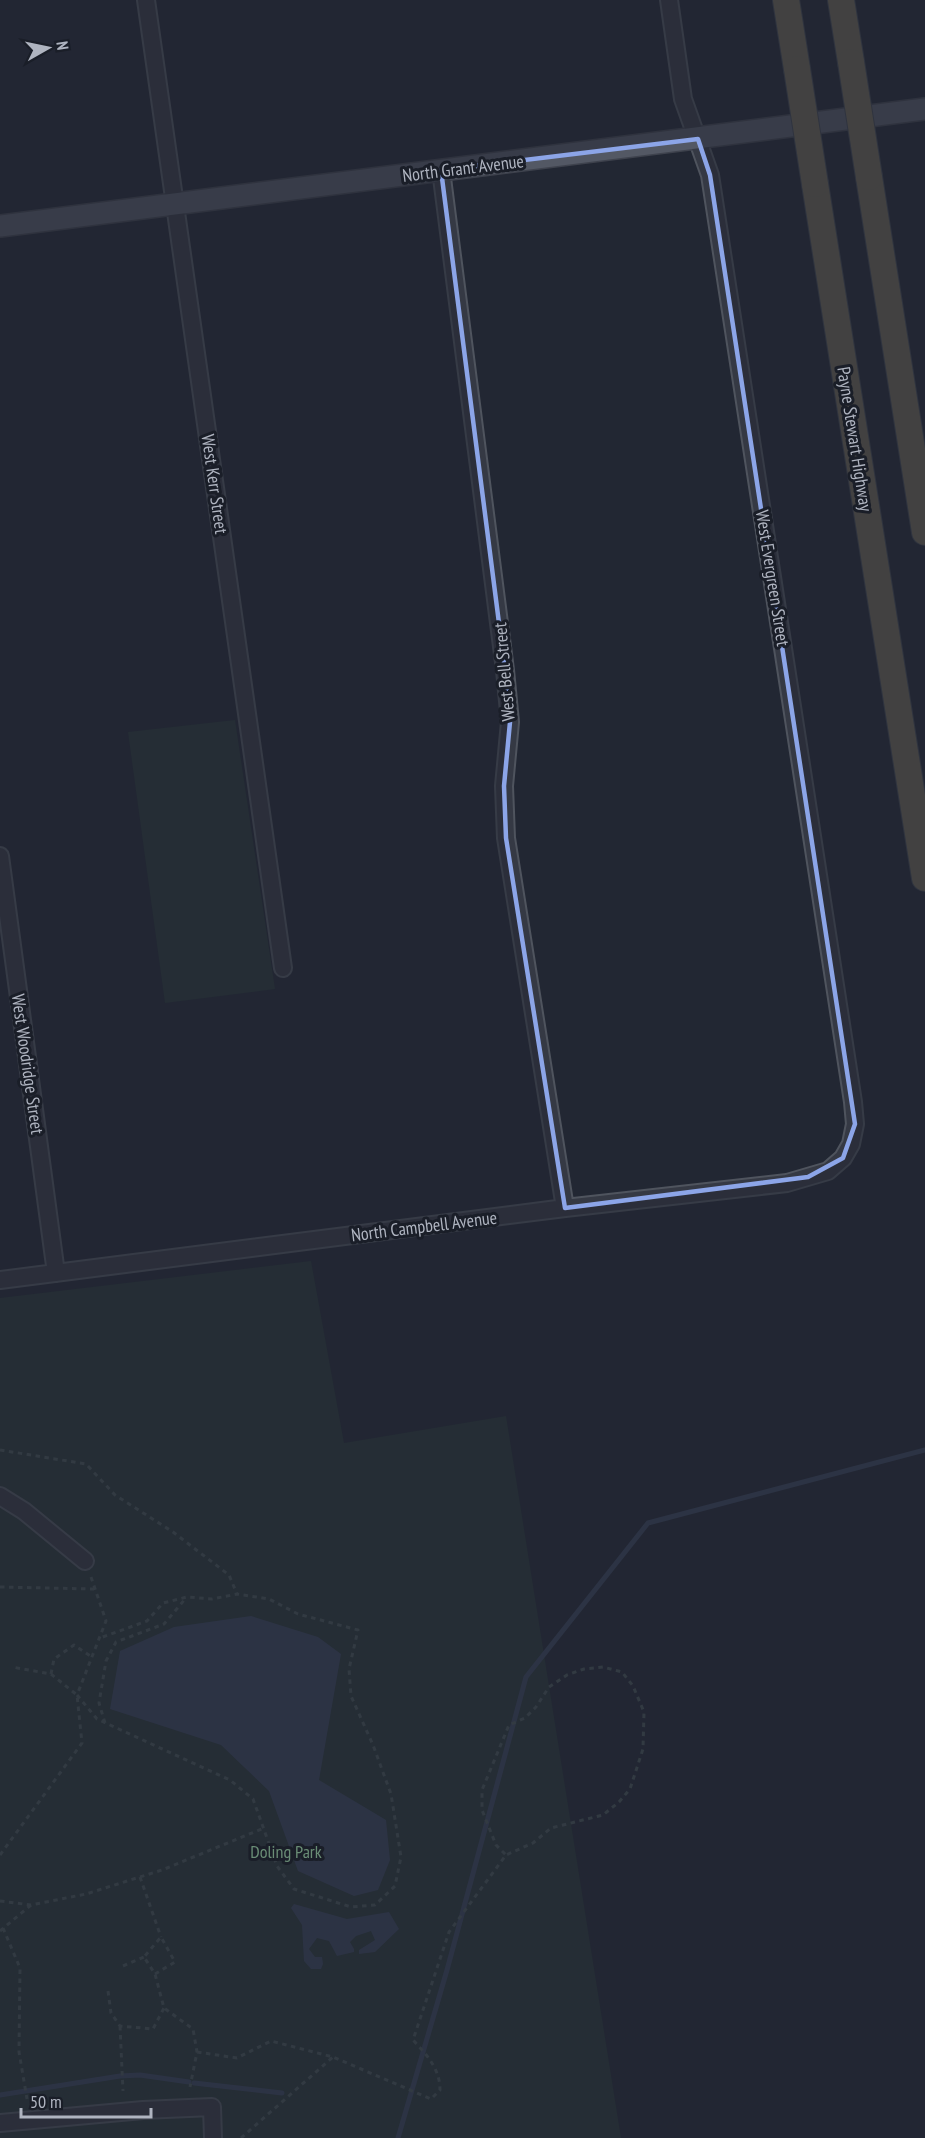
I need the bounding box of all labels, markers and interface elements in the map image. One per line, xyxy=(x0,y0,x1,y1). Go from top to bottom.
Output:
north arrow xyxy=(18,18,78,78)
text: N xyxy=(52,40,73,51)
street label: North Grant Avenue xyxy=(401,149,525,187)
street label: Payne Stewart Highway xyxy=(832,365,878,513)
street label: West Kerr Street xyxy=(197,433,233,535)
street label: West Evergreen Street xyxy=(751,508,795,648)
street label: West Bell Street xyxy=(488,622,520,722)
street label: West Woodridge Street xyxy=(7,993,49,1136)
street label: North Campbell Avenue xyxy=(350,1206,498,1246)
park label: Doling Park xyxy=(250,1840,322,1863)
scale bar xyxy=(21,2081,152,2119)
text: 50 m xyxy=(30,2090,62,2113)

